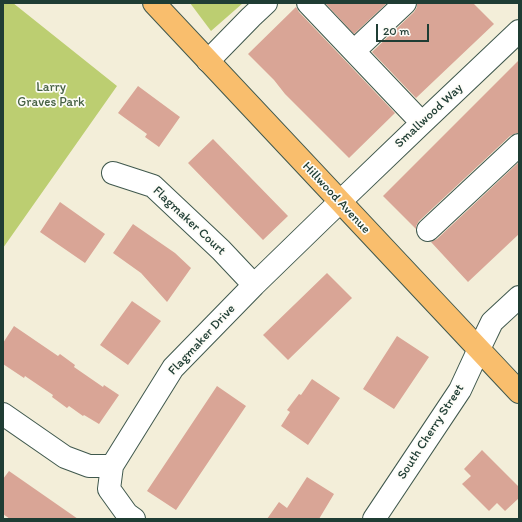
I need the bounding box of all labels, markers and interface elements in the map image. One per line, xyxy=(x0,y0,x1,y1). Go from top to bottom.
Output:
scale bar xyxy=(378,16,431,42)
text: 20 m xyxy=(383,24,410,38)
park label: Larry Graves Park xyxy=(17,80,85,111)
street label: Smallwood Way xyxy=(392,80,466,152)
street label: Hillwood Avenue xyxy=(299,159,373,237)
street label: Flagmaker Court xyxy=(149,183,229,259)
street label: Flagmaker Drive xyxy=(165,301,239,379)
street label: South Cherry Street xyxy=(394,381,468,483)

